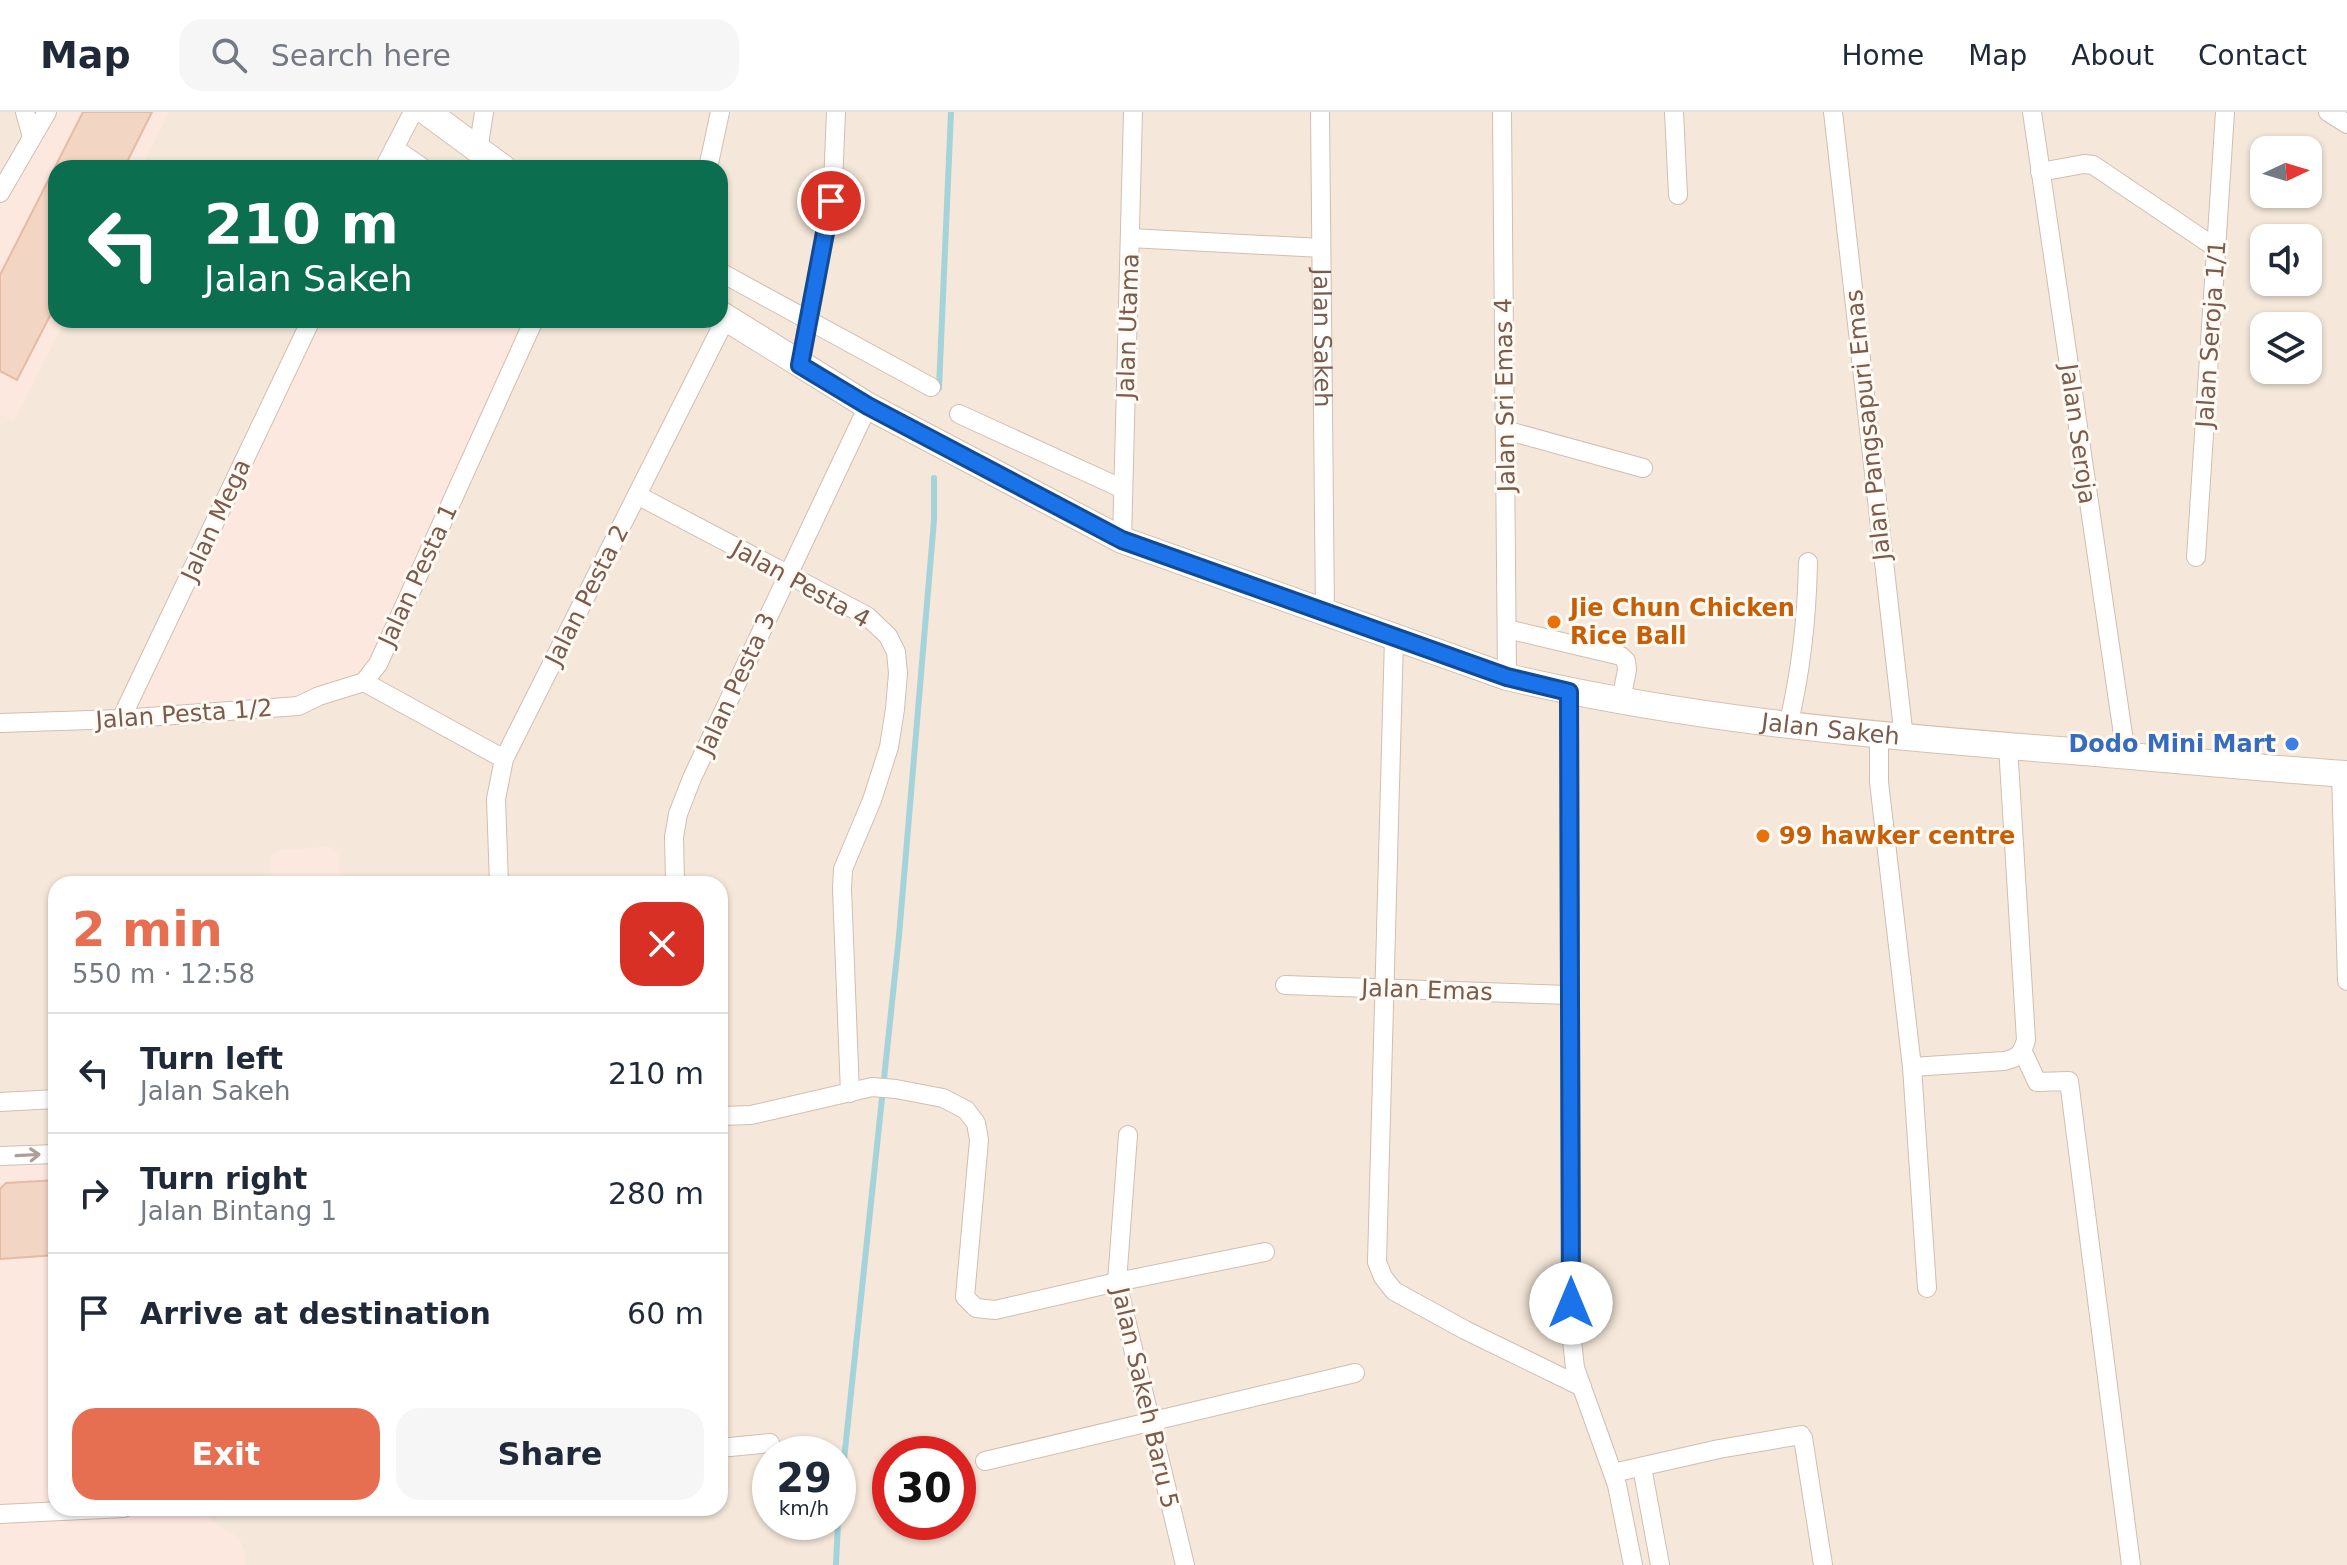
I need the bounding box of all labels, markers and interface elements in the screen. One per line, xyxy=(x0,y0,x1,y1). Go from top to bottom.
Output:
search box xyxy=(179,19,739,91)
text: Map xyxy=(40,33,131,77)
icon: search xyxy=(207,33,251,77)
text: Search here xyxy=(271,38,451,73)
text: Home xyxy=(1841,39,1924,72)
text: Map xyxy=(1968,39,2027,72)
text: About xyxy=(2071,39,2154,72)
text: Contact xyxy=(2198,39,2307,72)
north arrow xyxy=(2250,136,2322,208)
map controls xyxy=(2250,136,2322,384)
pin xyxy=(797,167,865,235)
icon: arrive xyxy=(809,179,853,223)
text: 210 m xyxy=(204,191,399,256)
icon: left xyxy=(72,192,176,296)
button: sound xyxy=(2250,224,2322,296)
street label: Jalan Seroja 1/1 xyxy=(2190,239,2232,431)
street label: Jalan Utama xyxy=(1111,253,1145,401)
text: Jalan Sakeh xyxy=(204,258,412,299)
street label: Jalan Sakeh xyxy=(1308,266,1337,408)
street label: Jalan Pangsapuri Emas xyxy=(1840,288,1896,564)
street label: Jalan Sri Emas 4 xyxy=(1489,298,1521,494)
button: layers xyxy=(2250,312,2322,384)
street label: Jalan Seroja xyxy=(2054,360,2102,506)
street label: Jalan Mega xyxy=(175,455,256,587)
street label: Jalan Pesta 1 xyxy=(372,499,463,652)
street label: Jalan Pesta 2 xyxy=(539,520,634,672)
street label: Jalan Pesta 4 xyxy=(725,533,875,634)
place label: Jie Chun Chicken Rice Ball xyxy=(1568,594,1795,650)
street label: Jalan Pesta 3 xyxy=(690,608,781,761)
marker: Jie Chun Chicken Rice Ball xyxy=(1545,613,1563,631)
street label: Jalan Pesta 1/2 xyxy=(93,694,273,734)
street label: Jalan Sakeh xyxy=(1758,708,1901,751)
place label: Dodo Mini Mart xyxy=(2068,730,2276,758)
marker: Dodo Mini Mart xyxy=(2283,735,2301,753)
place label: 99 hawker centre xyxy=(1779,822,2015,850)
marker: 99 hawker centre xyxy=(1754,827,1772,845)
text: 2 min xyxy=(72,901,223,957)
button: close xyxy=(620,902,704,986)
text: 550 m · 12:58 xyxy=(72,959,255,989)
street label: Jalan Emas xyxy=(1359,974,1493,1006)
text: Turn left xyxy=(140,1041,283,1076)
icon: left xyxy=(72,1051,116,1095)
text: 210 m xyxy=(608,1056,704,1091)
text: Jalan Sakeh xyxy=(140,1076,291,1106)
one-way arrow xyxy=(14,1147,41,1162)
text: Turn right xyxy=(140,1161,307,1196)
icon: right xyxy=(72,1171,116,1215)
text: 280 m xyxy=(608,1176,704,1211)
text: Jalan Bintang 1 xyxy=(140,1196,337,1226)
position arrow xyxy=(1529,1261,1613,1345)
street label: Jalan Sakeh Baru 5 xyxy=(1106,1283,1184,1511)
icon: arrive xyxy=(72,1291,116,1335)
text: Arrive at destination xyxy=(140,1296,491,1331)
text: 60 m xyxy=(627,1296,704,1331)
button: Exit xyxy=(72,1408,380,1500)
button: Share xyxy=(396,1408,704,1500)
speed limit sign: 30 xyxy=(872,1436,976,1540)
text: 29 xyxy=(776,1455,832,1501)
text: km/h xyxy=(779,1496,829,1520)

